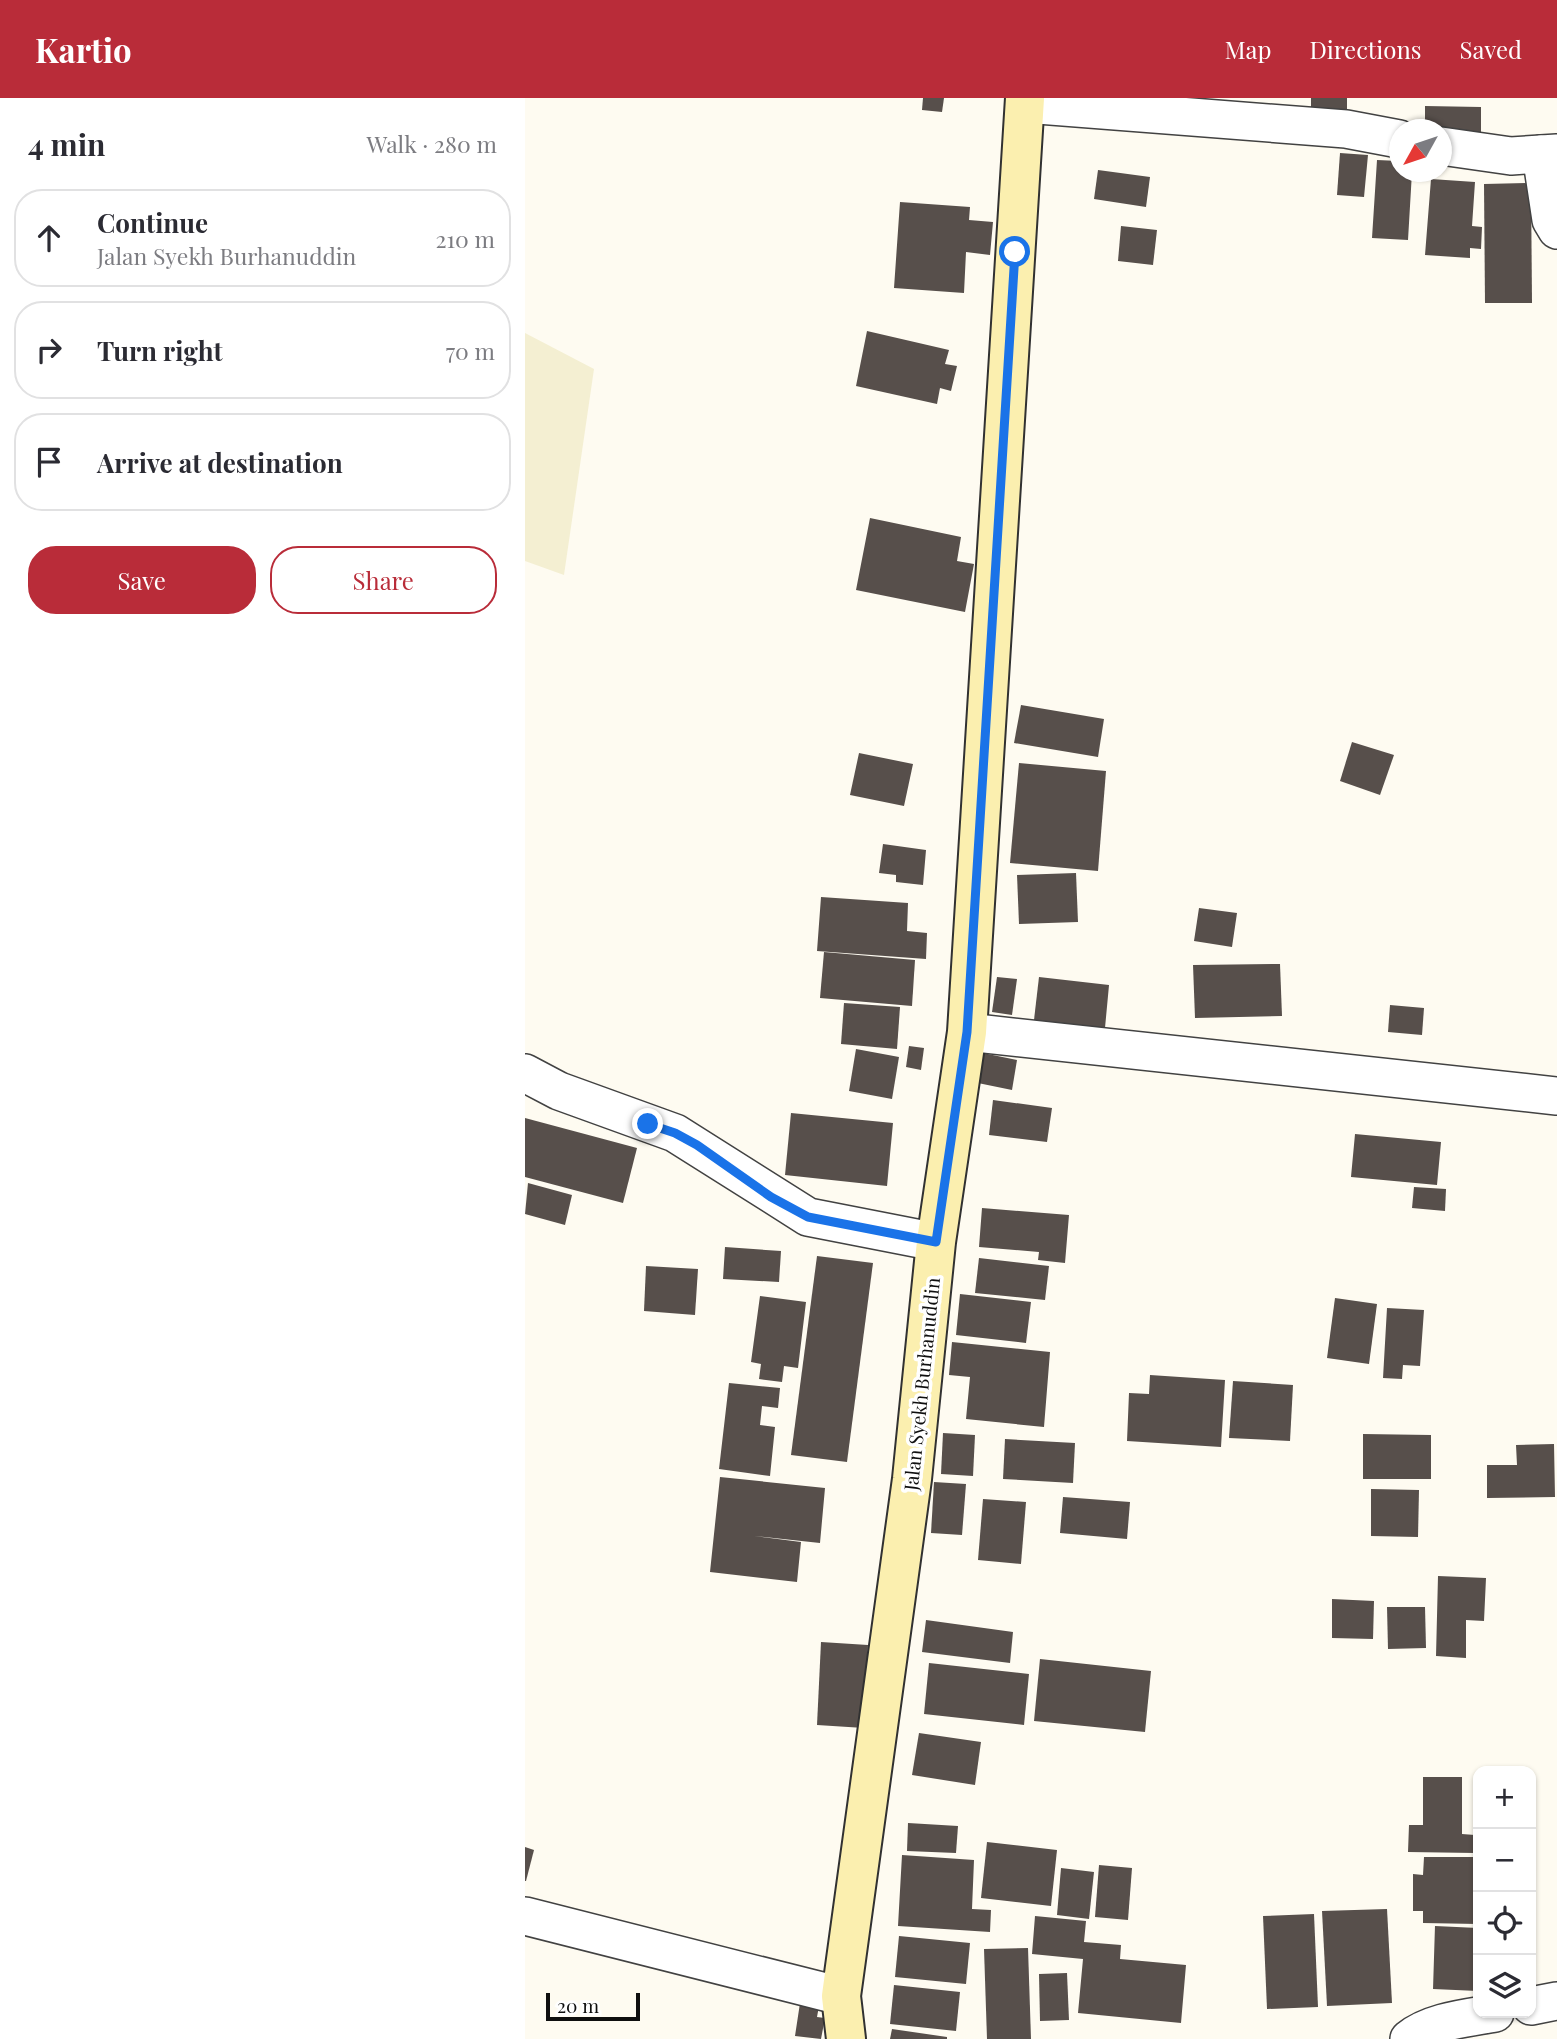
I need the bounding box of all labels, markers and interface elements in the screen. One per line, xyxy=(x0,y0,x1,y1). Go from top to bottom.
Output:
text: Kartio xyxy=(35,27,132,71)
text: Map xyxy=(1225,33,1271,65)
text: Directions xyxy=(1309,33,1422,65)
text: Saved xyxy=(1460,33,1522,65)
north arrow xyxy=(1389,119,1452,182)
text: 4 min xyxy=(28,124,106,164)
text: Walk · 280 m xyxy=(366,128,497,159)
text: Continue xyxy=(97,205,208,240)
icon: ahead xyxy=(30,219,68,257)
text: 210 m xyxy=(436,223,495,254)
route start xyxy=(999,236,1030,267)
text: Jalan Syekh Burhanuddin xyxy=(97,240,356,271)
icon: right xyxy=(30,331,68,369)
text: Turn right xyxy=(97,333,223,368)
text: 70 m xyxy=(446,335,495,366)
icon: arrive xyxy=(30,443,68,481)
text: Arrive at destination xyxy=(97,445,343,480)
button: Save xyxy=(28,546,256,614)
button: Share xyxy=(270,546,497,614)
route end xyxy=(632,1108,663,1139)
street label: Jalan Syekh Burhanuddin xyxy=(897,1275,945,1493)
map controls xyxy=(1473,1766,1536,2018)
button: + xyxy=(1473,1766,1536,1829)
button: − xyxy=(1473,1829,1536,1892)
button: locate xyxy=(1473,1892,1536,1955)
button: layers xyxy=(1473,1955,1536,2018)
scale bar xyxy=(546,1990,641,2022)
text: 20 m xyxy=(557,1992,599,2018)

